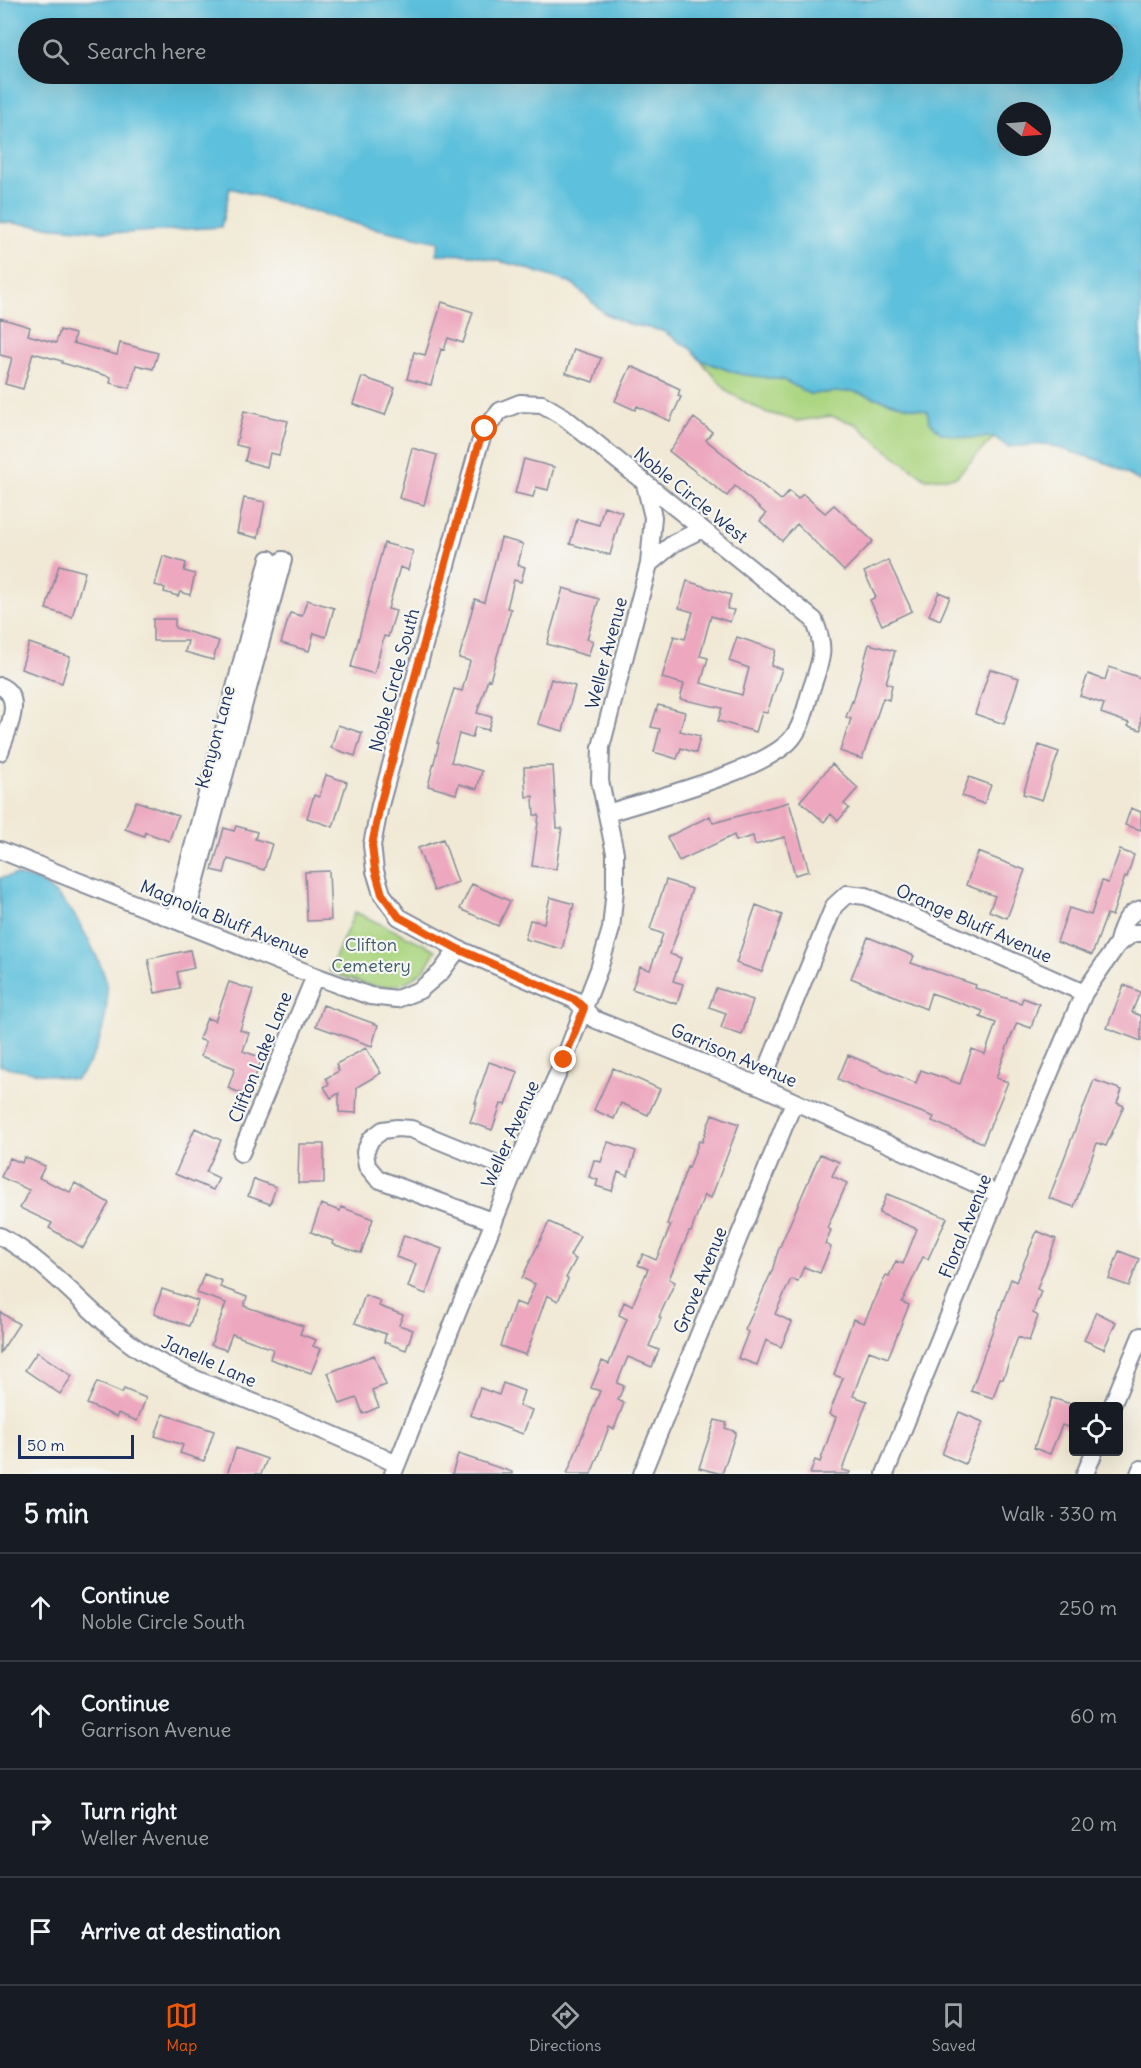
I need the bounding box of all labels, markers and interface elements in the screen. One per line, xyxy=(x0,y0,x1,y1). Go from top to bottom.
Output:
search box xyxy=(18,18,1123,84)
icon: search xyxy=(39,35,72,68)
text: Search here xyxy=(87,37,206,65)
north arrow xyxy=(997,102,1051,156)
route start xyxy=(471,415,497,441)
street label: Noble Circle West xyxy=(629,442,753,548)
street label: Weller Avenue xyxy=(580,594,632,712)
street label: Noble Circle South xyxy=(364,606,424,754)
street label: Kenyon Lane xyxy=(190,683,240,791)
street label: Magnolia Bluff Avenue xyxy=(137,875,313,963)
street label: Orange Bluff Avenue xyxy=(892,878,1056,968)
park label: Clifton Cemetery xyxy=(331,933,411,977)
street label: Clifton Lake Lane xyxy=(223,988,297,1126)
street label: Garrison Avenue xyxy=(667,1018,801,1092)
route end xyxy=(550,1046,576,1072)
street label: Weller Avenue xyxy=(476,1077,544,1191)
street label: Floral Avenue xyxy=(934,1171,996,1281)
street label: Grove Avenue xyxy=(668,1223,732,1337)
street label: Janelle Lane xyxy=(158,1330,260,1392)
map controls xyxy=(1069,1402,1123,1456)
button: locate xyxy=(1069,1402,1123,1456)
scale bar xyxy=(18,1432,134,1460)
text: 50 m xyxy=(27,1435,65,1455)
text: 5 min xyxy=(24,1497,89,1530)
text: Walk · 330 m xyxy=(1001,1501,1117,1526)
text: Continue xyxy=(81,1581,170,1609)
icon: ahead xyxy=(24,1591,57,1624)
text: 250 m xyxy=(1059,1595,1117,1620)
text: Noble Circle South xyxy=(81,1609,245,1634)
text: Continue xyxy=(81,1689,170,1717)
icon: ahead xyxy=(24,1699,57,1732)
text: 60 m xyxy=(1070,1703,1117,1728)
text: Garrison Avenue xyxy=(81,1717,231,1742)
text: Turn right xyxy=(81,1797,177,1825)
icon: right xyxy=(24,1807,57,1840)
text: 20 m xyxy=(1071,1811,1117,1836)
text: Weller Avenue xyxy=(81,1825,209,1850)
icon: arrive xyxy=(24,1915,57,1948)
text: Arrive at destination xyxy=(81,1917,281,1945)
tab: Map xyxy=(165,1999,198,2055)
tab: Directions xyxy=(529,1999,601,2055)
tab: Saved xyxy=(932,1999,976,2055)

